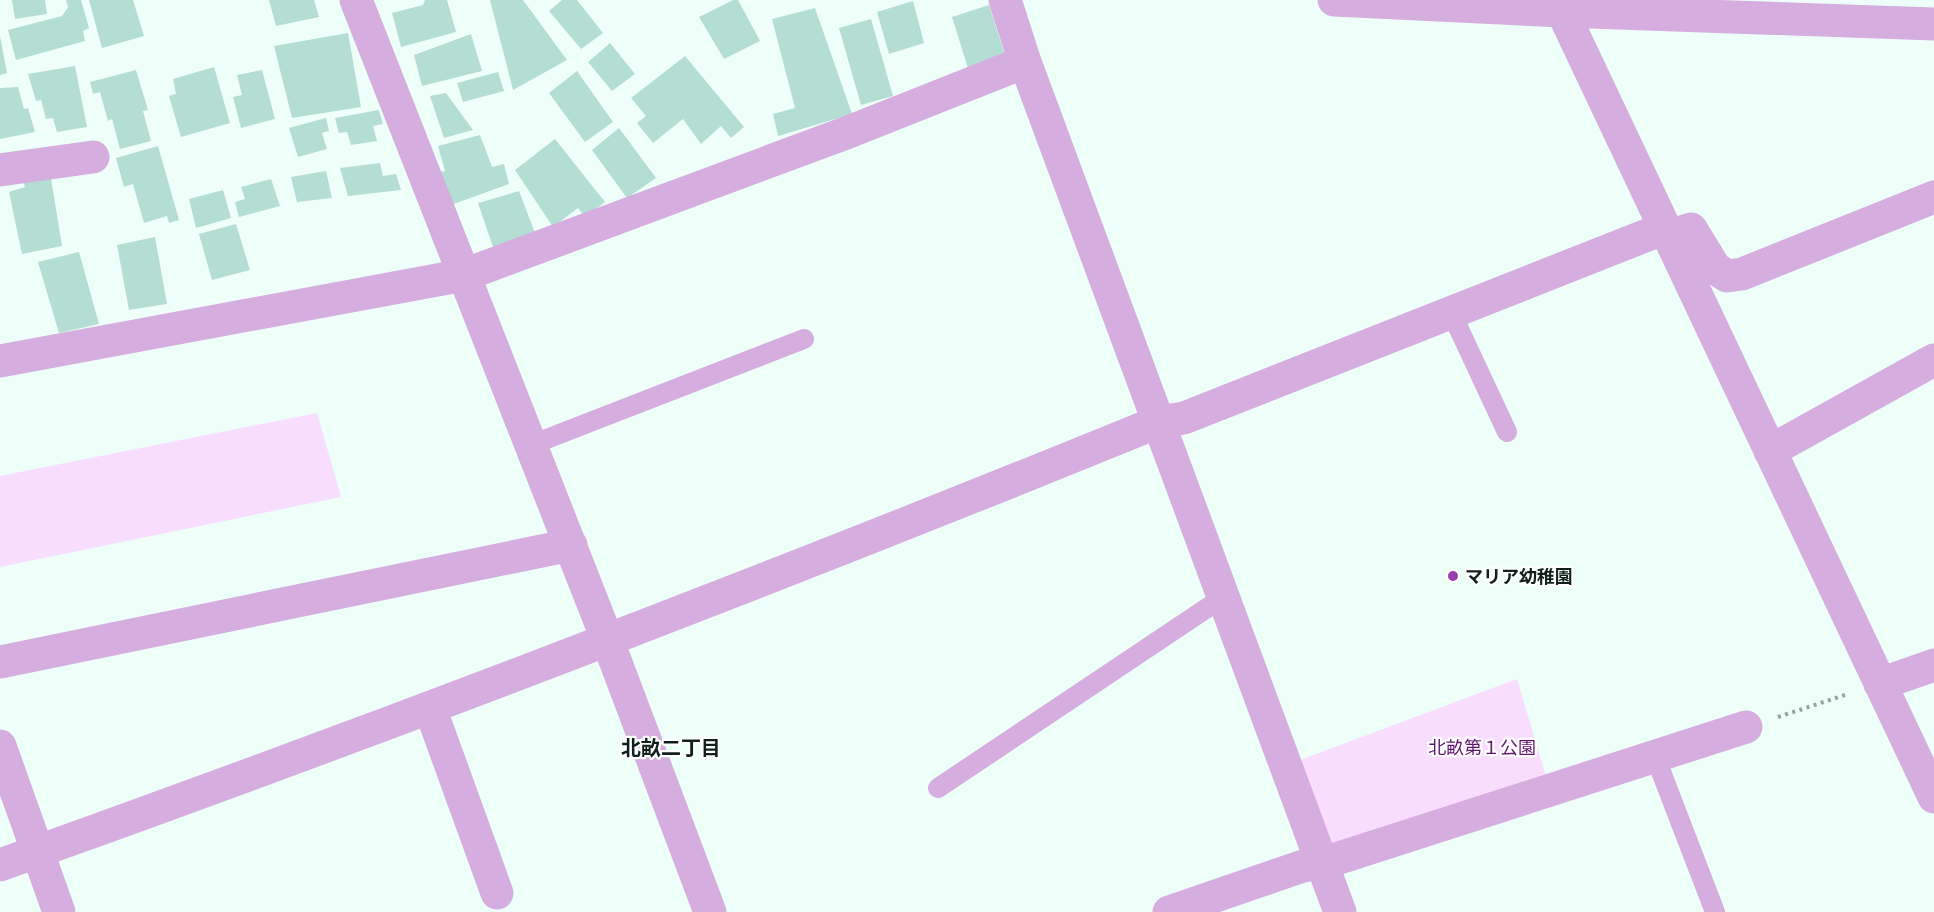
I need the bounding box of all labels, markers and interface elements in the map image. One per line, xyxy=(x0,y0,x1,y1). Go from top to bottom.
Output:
place label: マリア幼稚園 xyxy=(1465,564,1573,588)
marker: マリア幼稚園 xyxy=(1446,569,1460,583)
district label: 北畝二丁目 xyxy=(621,734,721,761)
park label: 北畝第１公園 xyxy=(1428,735,1536,759)

